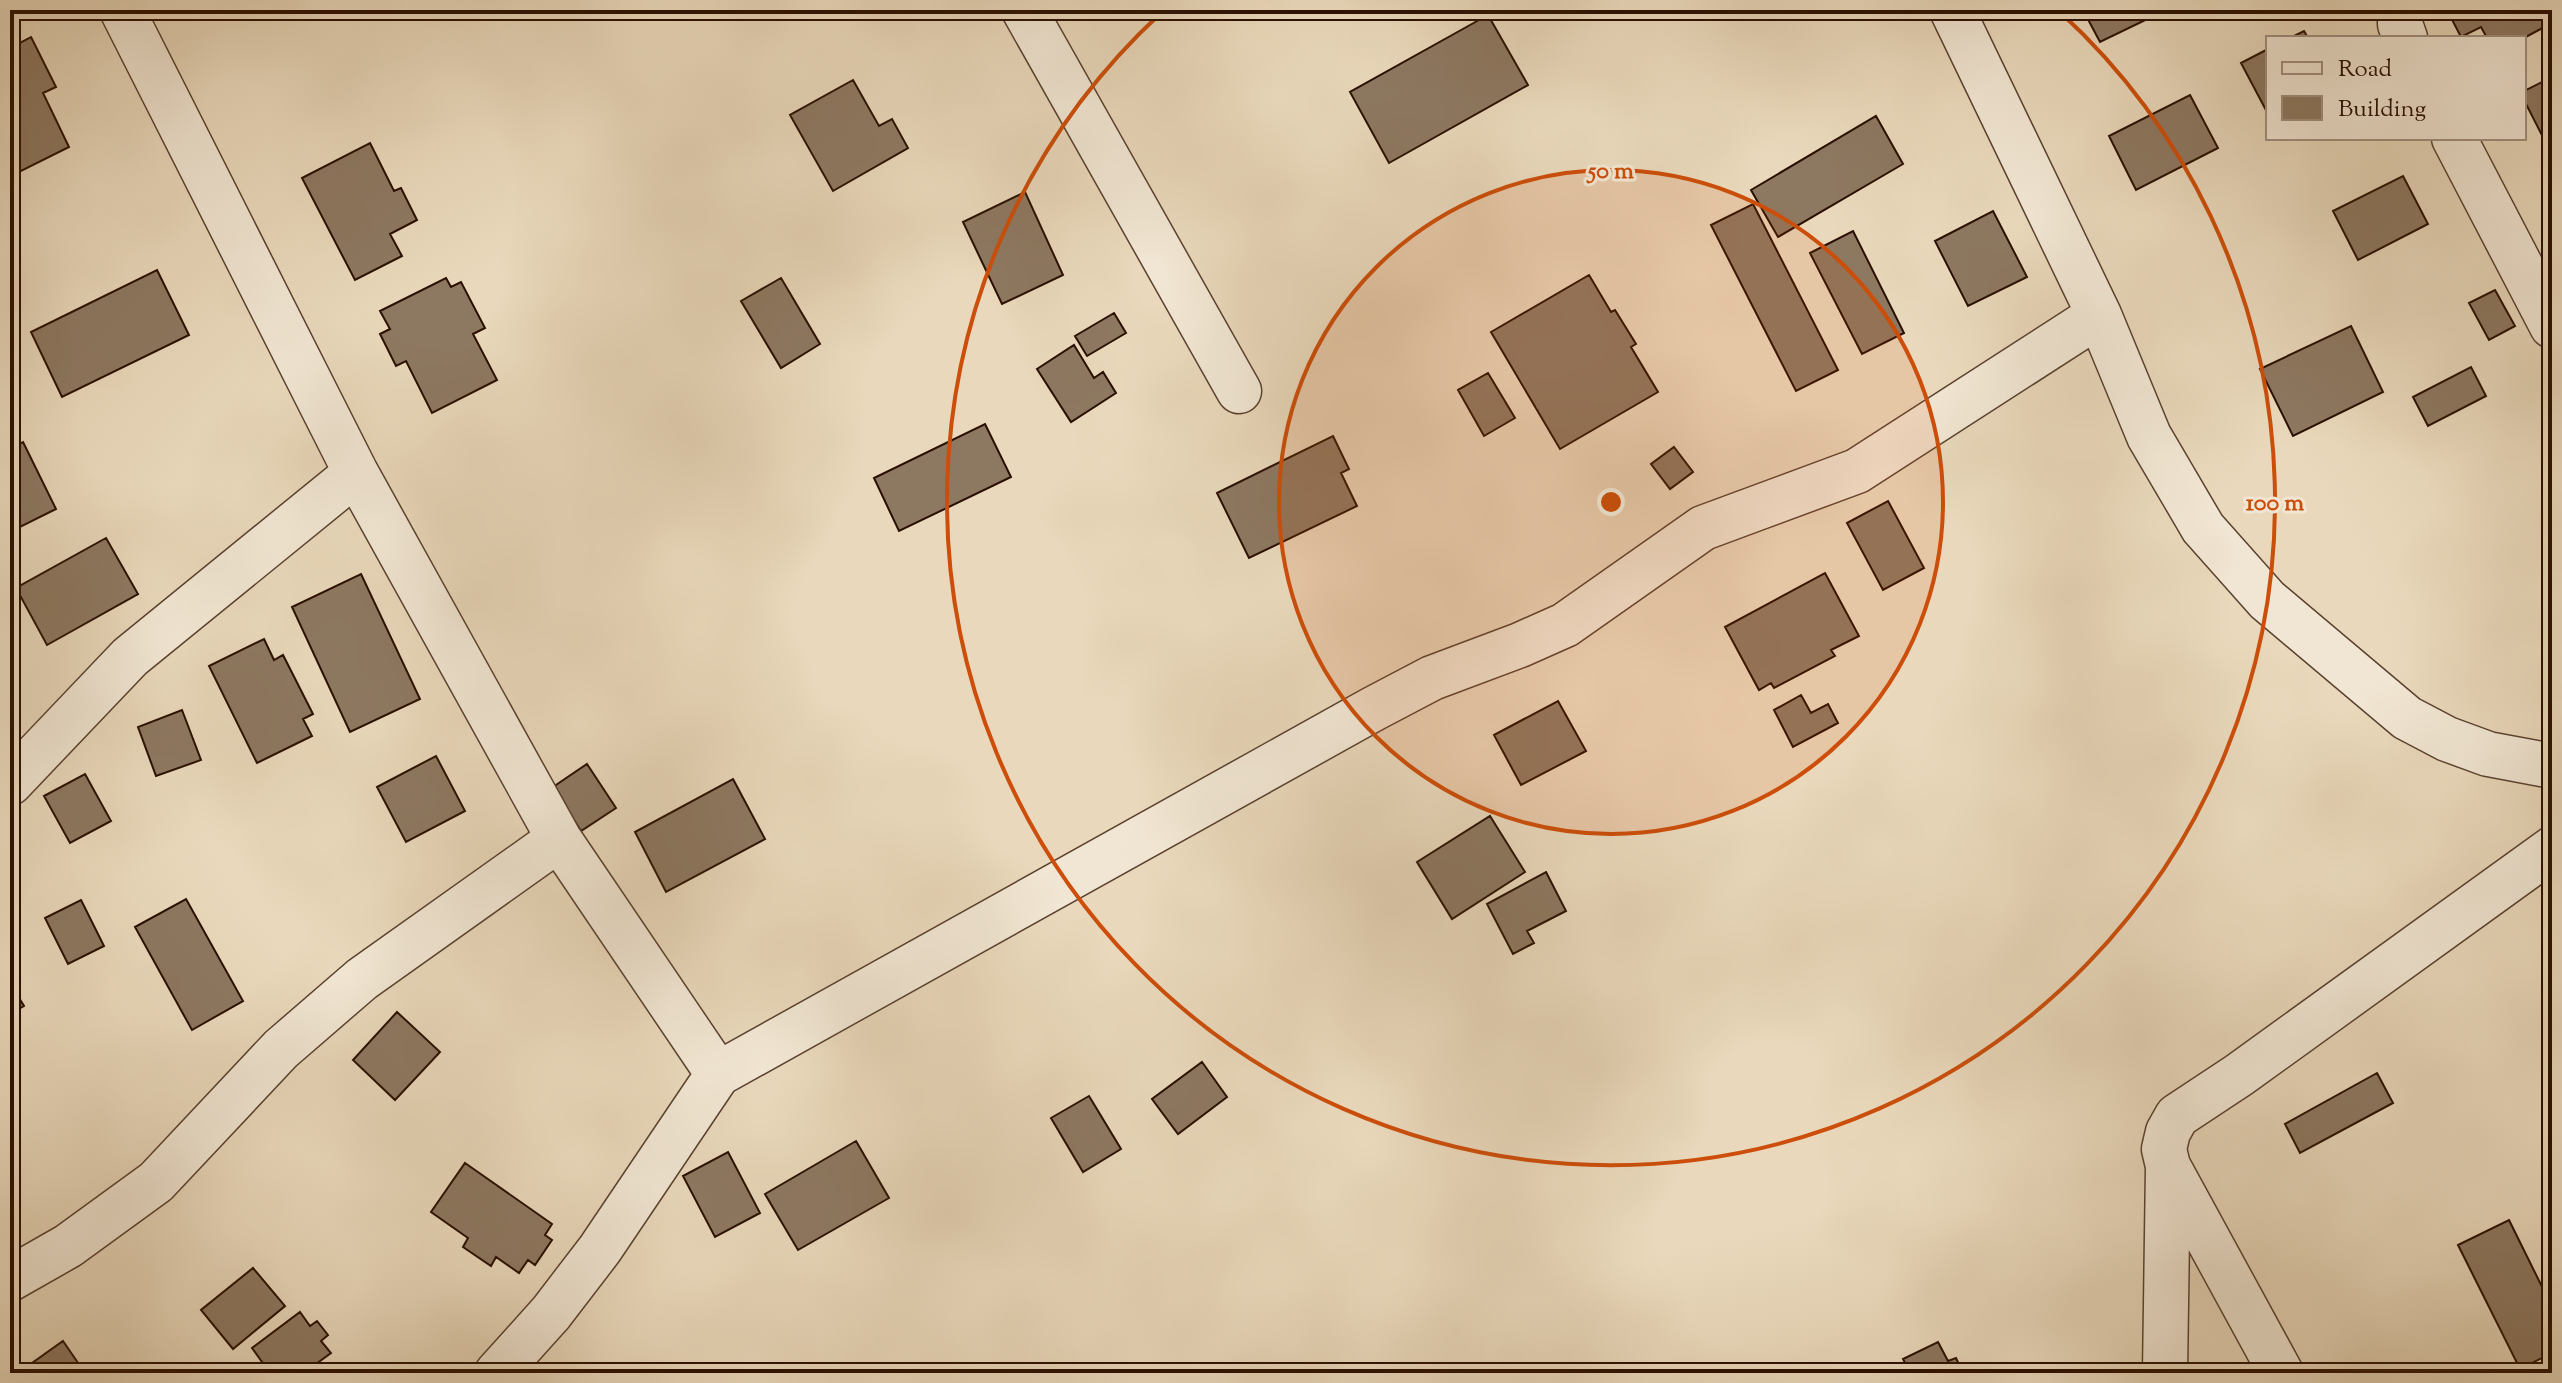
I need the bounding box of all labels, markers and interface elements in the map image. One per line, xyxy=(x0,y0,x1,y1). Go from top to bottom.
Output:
legend xyxy=(2266,36,2526,140)
text: Road xyxy=(2338,53,2392,87)
text: Building xyxy=(2338,93,2427,127)
text: 50 m xyxy=(1586,155,1634,189)
text: 100 m xyxy=(2246,487,2304,521)
centre of rings xyxy=(1597,488,1625,516)

